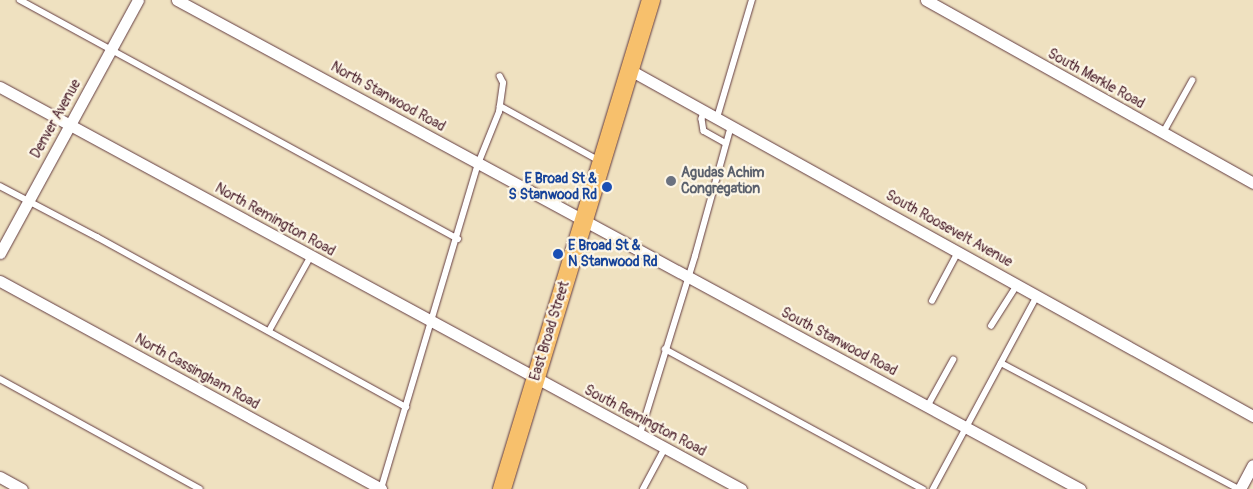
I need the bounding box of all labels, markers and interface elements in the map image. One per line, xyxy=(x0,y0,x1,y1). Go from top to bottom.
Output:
street label: South Merkle Road xyxy=(1045,45,1147,113)
street label: North Stanwood Road xyxy=(328,59,448,135)
street label: Denver Avenue xyxy=(27,77,85,161)
place label: Agudas Achim Congregation xyxy=(681,165,764,198)
place label: E Broad St & S Stanwood Rd xyxy=(509,171,597,203)
marker: Agudas Achim Congregation xyxy=(665,175,677,187)
street label: North Remington Road xyxy=(212,180,338,260)
marker: E Broad St & S Stanwood Rd xyxy=(601,181,613,193)
street label: South Roosevelt Avenue xyxy=(883,187,1015,271)
place label: E Broad St & N Stanwood Rd xyxy=(568,238,658,270)
marker: E Broad St & N Stanwood Rd xyxy=(552,248,564,260)
street label: East Broad Street xyxy=(527,279,573,383)
street label: South Stanwood Road xyxy=(778,304,900,380)
street label: North Cassingham Road xyxy=(132,331,262,413)
street label: South Remington Road xyxy=(581,382,709,460)

